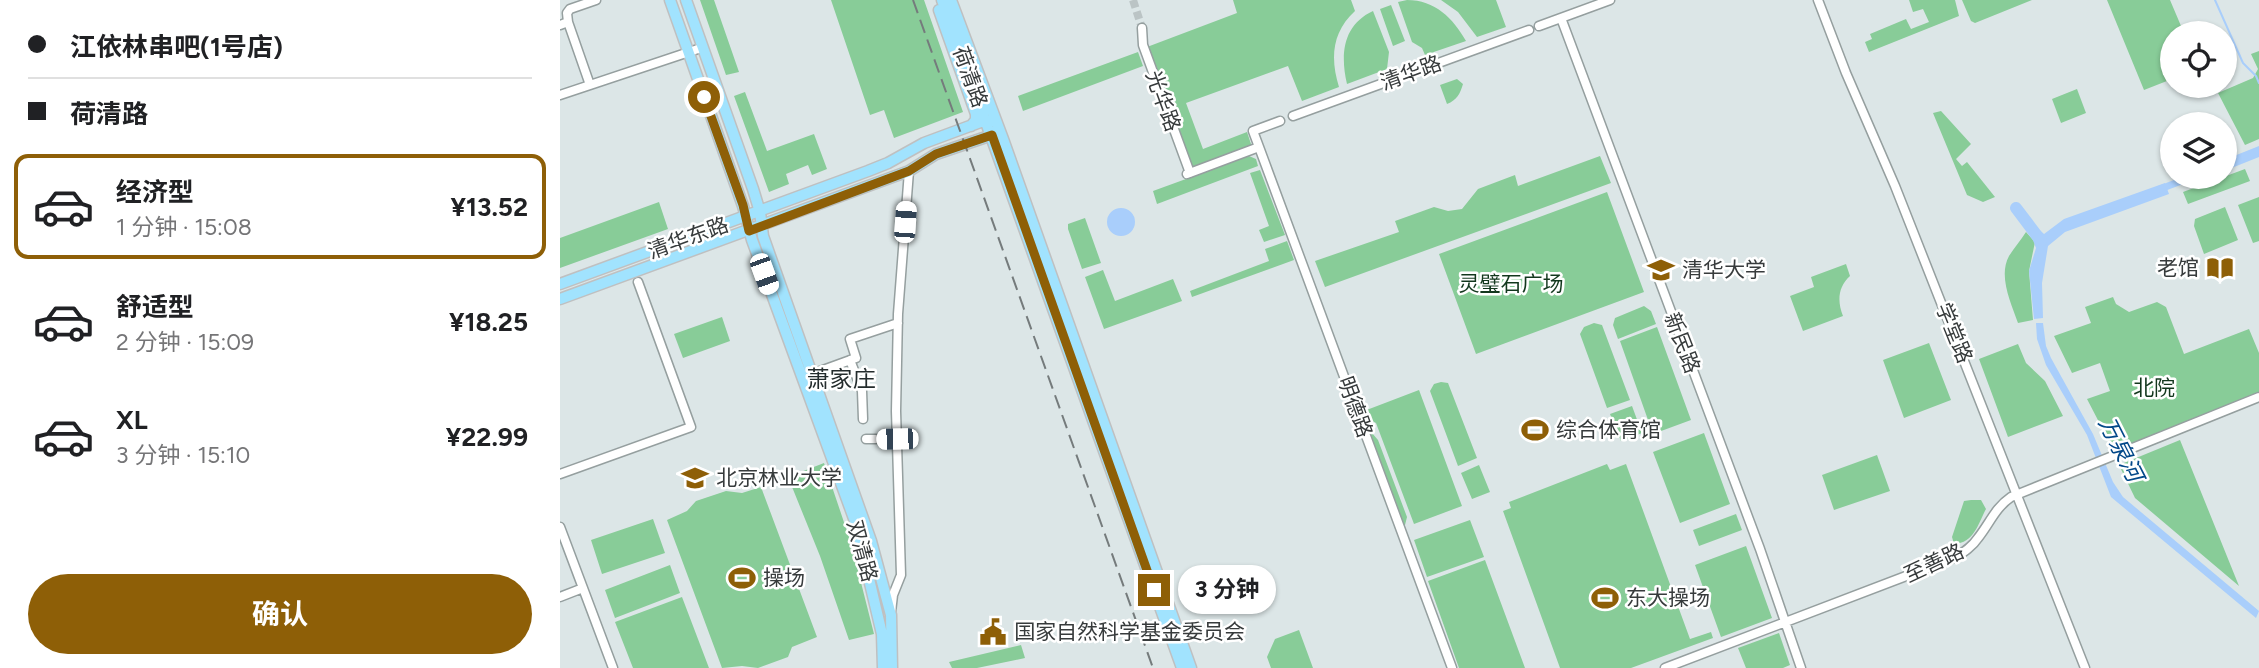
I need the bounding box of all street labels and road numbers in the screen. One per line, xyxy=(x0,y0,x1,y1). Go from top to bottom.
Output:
street label: 荷清路 xyxy=(948,43,993,111)
street label: 清华路 xyxy=(1377,50,1445,95)
street label: 光华路 xyxy=(1141,67,1186,135)
street label: 清华东路 xyxy=(644,211,732,264)
street label: 学堂路 xyxy=(1931,299,1978,367)
street label: 新民路 xyxy=(1660,309,1705,377)
street label: 明德路 xyxy=(1333,373,1378,441)
street label: 双清路 xyxy=(842,517,883,585)
street label: 至善路 xyxy=(1900,538,1968,587)

